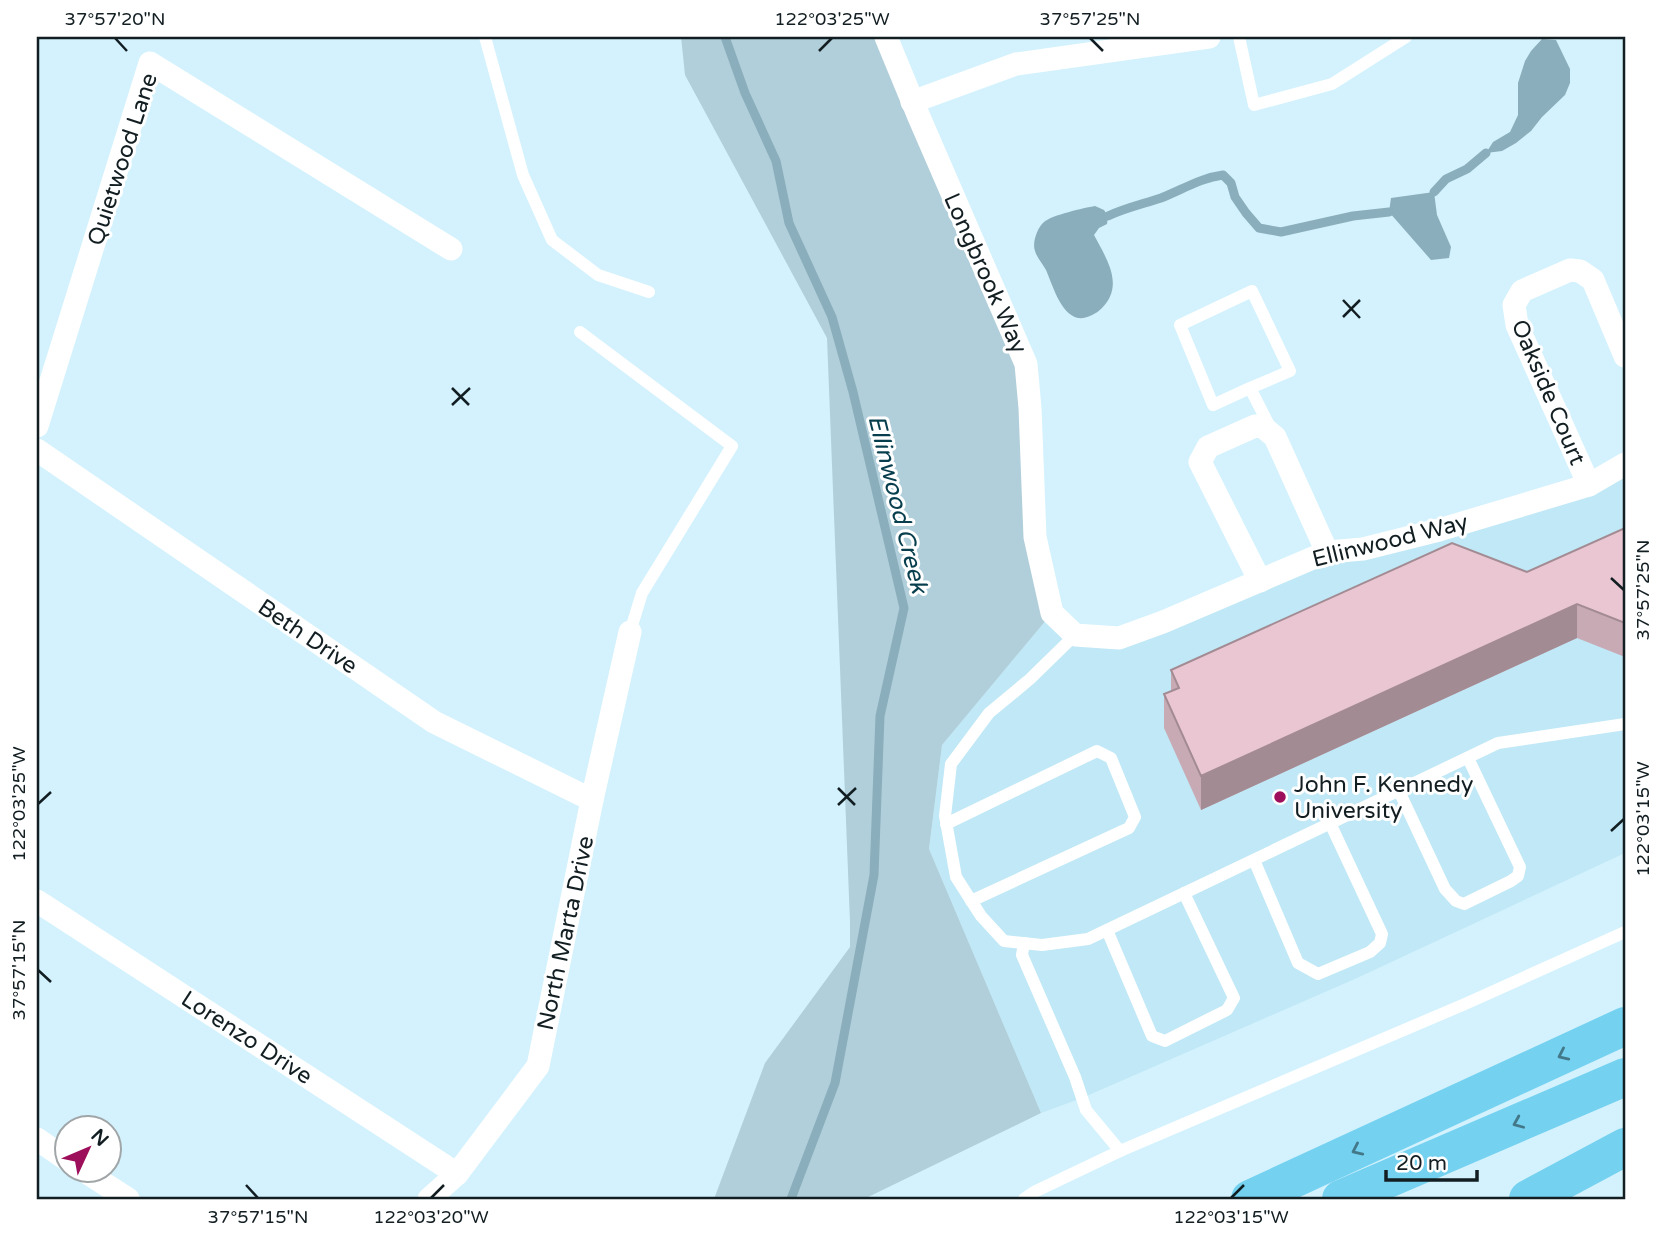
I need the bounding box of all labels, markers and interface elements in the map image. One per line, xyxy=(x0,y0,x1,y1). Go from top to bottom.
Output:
text: 37°57'20"N xyxy=(65,8,165,30)
text: 122°03'25"W xyxy=(774,8,890,30)
text: 37°57'25"N xyxy=(1040,8,1140,30)
street label: Quietwood Lane xyxy=(82,70,164,249)
street label: Longbrook Way xyxy=(937,189,1033,358)
street label: Oakside Court xyxy=(1505,315,1591,470)
water label: Ellinwood Creek xyxy=(861,412,934,598)
street label: Ellinwood Way xyxy=(1309,508,1471,574)
text: 37°57'25"N xyxy=(1632,540,1654,640)
street label: Beth Drive xyxy=(252,593,363,680)
text: 122°03'25"W xyxy=(8,746,30,862)
text: 122°03'15"W xyxy=(1632,761,1654,877)
place label: John F. Kennedy University xyxy=(1294,771,1473,825)
marker: John F. Kennedy University xyxy=(1272,789,1288,805)
street label: North Marta Drive xyxy=(532,833,600,1033)
text: 37°57'15"N xyxy=(8,920,30,1020)
street label: Lorenzo Drive xyxy=(176,985,317,1091)
one-way arrow xyxy=(1558,1047,1570,1061)
north arrow xyxy=(52,1114,122,1184)
one-way arrow xyxy=(1512,1115,1524,1129)
text: N xyxy=(86,1125,113,1151)
scale bar xyxy=(1386,1138,1476,1182)
one-way arrow xyxy=(1351,1142,1364,1156)
text: 20 m xyxy=(1396,1151,1447,1176)
text: 37°57'15"N xyxy=(208,1206,308,1228)
text: 122°03'20"W xyxy=(373,1206,489,1228)
text: 122°03'15"W xyxy=(1173,1206,1289,1228)

